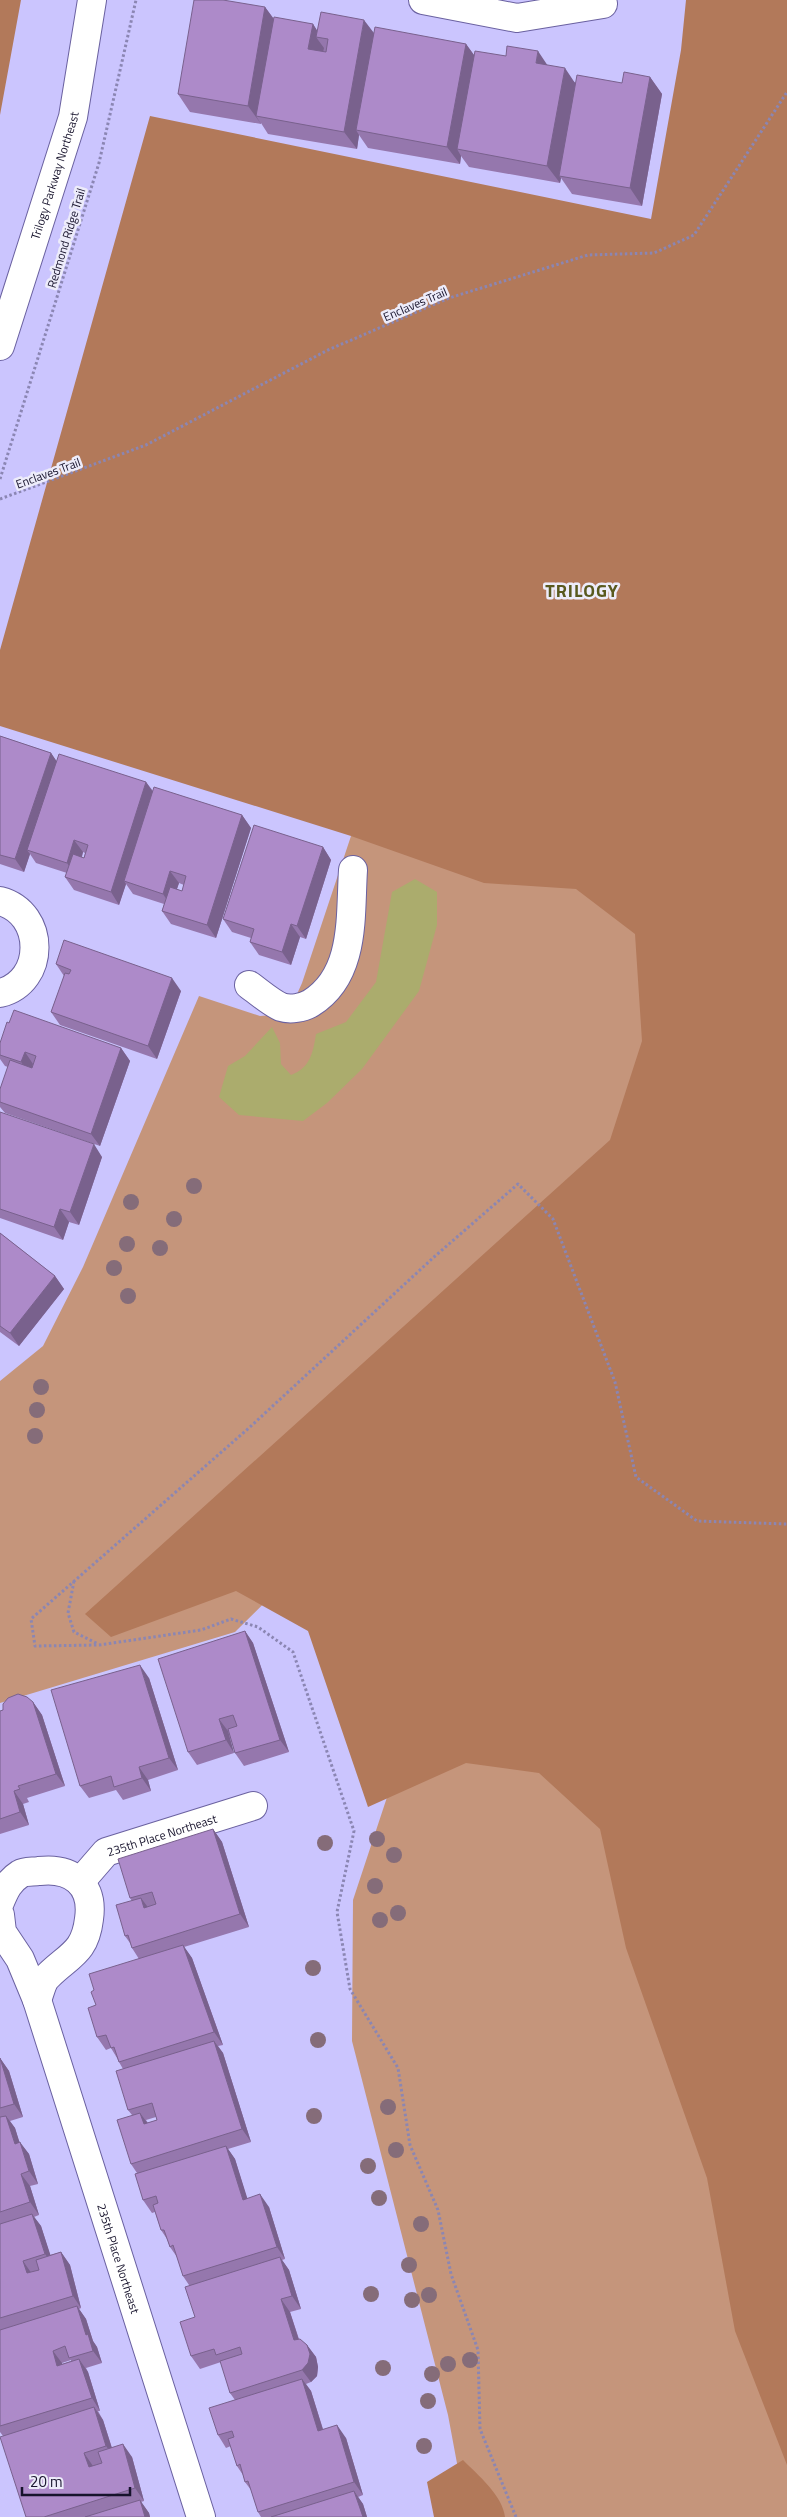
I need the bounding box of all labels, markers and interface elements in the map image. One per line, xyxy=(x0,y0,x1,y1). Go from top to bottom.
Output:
street label: Trilogy Parkway Northeast xyxy=(25,109,83,242)
street label: Redmond Ridge Trail xyxy=(42,186,90,290)
street label: Enclaves Trail xyxy=(380,282,450,326)
street label: Enclaves Trail xyxy=(13,452,83,494)
district label: TRILOGY xyxy=(545,577,619,604)
street label: 235th Place Northeast xyxy=(104,1808,220,1861)
street label: 235th Place Northeast xyxy=(93,2201,146,2317)
scale bar xyxy=(22,2464,130,2496)
text: 20 m xyxy=(30,2470,63,2493)

